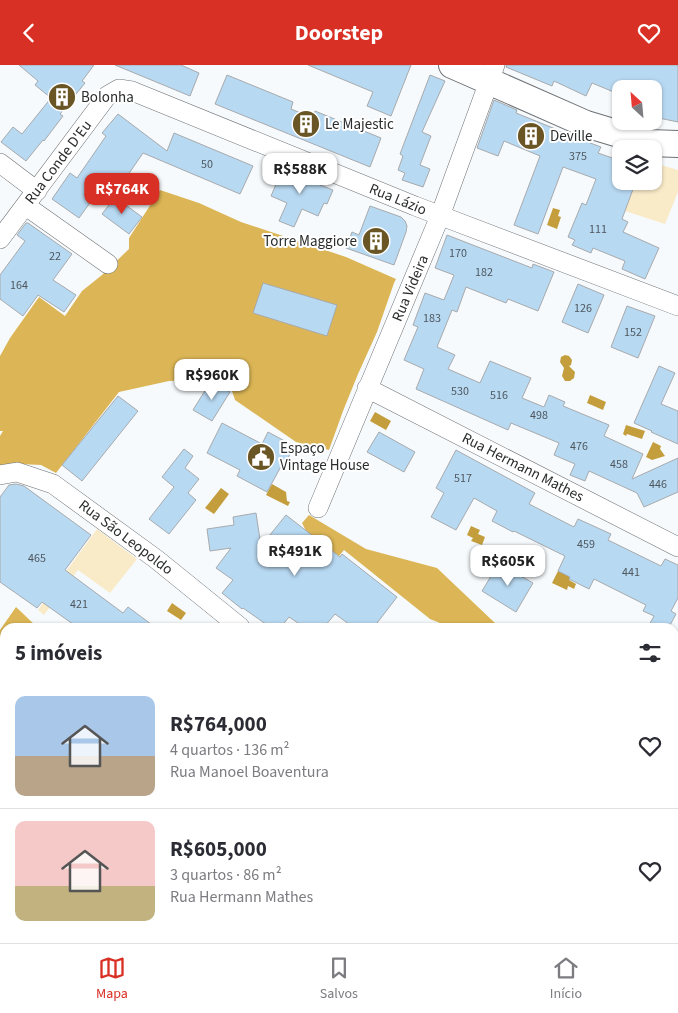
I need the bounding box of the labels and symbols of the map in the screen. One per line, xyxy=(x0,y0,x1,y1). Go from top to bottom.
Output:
north arrow xyxy=(612,80,662,130)
building icon: Bolonha xyxy=(47,82,77,112)
place label: Bolonha xyxy=(81,87,134,108)
building icon: Le Majestic xyxy=(291,109,321,139)
place label: Le Majestic xyxy=(325,114,394,135)
street label: Rua Conde D'Eu xyxy=(20,116,97,209)
building icon: Deville xyxy=(516,121,546,151)
place label: Deville xyxy=(550,126,593,147)
house number: 375 xyxy=(569,148,587,165)
pin: R$588K xyxy=(259,153,341,195)
house number: 50 xyxy=(201,156,213,173)
pin: R$764K xyxy=(81,173,163,215)
street label: Rua Lázio xyxy=(366,178,430,220)
house number: 111 xyxy=(589,221,607,238)
building icon: Torre Maggiore xyxy=(361,226,391,256)
place label: Torre Maggiore xyxy=(263,231,357,252)
house number: 170 xyxy=(449,245,467,262)
house number: 22 xyxy=(49,248,61,265)
street label: Rua Videira xyxy=(387,252,434,325)
house number: 182 xyxy=(475,264,493,281)
house number: 164 xyxy=(10,277,28,294)
house number: 126 xyxy=(574,300,592,317)
house number: 183 xyxy=(423,310,441,327)
house number: 152 xyxy=(624,324,642,341)
pin: R$960K xyxy=(171,359,253,401)
house number: 530 xyxy=(451,383,469,400)
house number: 516 xyxy=(490,387,508,404)
house number: 498 xyxy=(530,407,548,424)
street label: Rua Hermann Mathes xyxy=(458,428,587,507)
place label: Espaço Vintage House xyxy=(280,438,370,476)
house number: 476 xyxy=(570,438,588,455)
public building icon: Espaço Vintage House xyxy=(246,442,276,472)
house number: 458 xyxy=(610,456,628,473)
house number: 517 xyxy=(454,470,472,487)
house number: 446 xyxy=(649,476,667,493)
street label: Rua São Leopoldo xyxy=(74,495,177,580)
pin: R$491K xyxy=(254,535,336,577)
house number: 459 xyxy=(577,536,595,553)
pin: R$605K xyxy=(467,545,549,587)
house number: 465 xyxy=(28,550,46,567)
house number: 441 xyxy=(622,564,640,581)
house number: 421 xyxy=(70,596,88,613)

